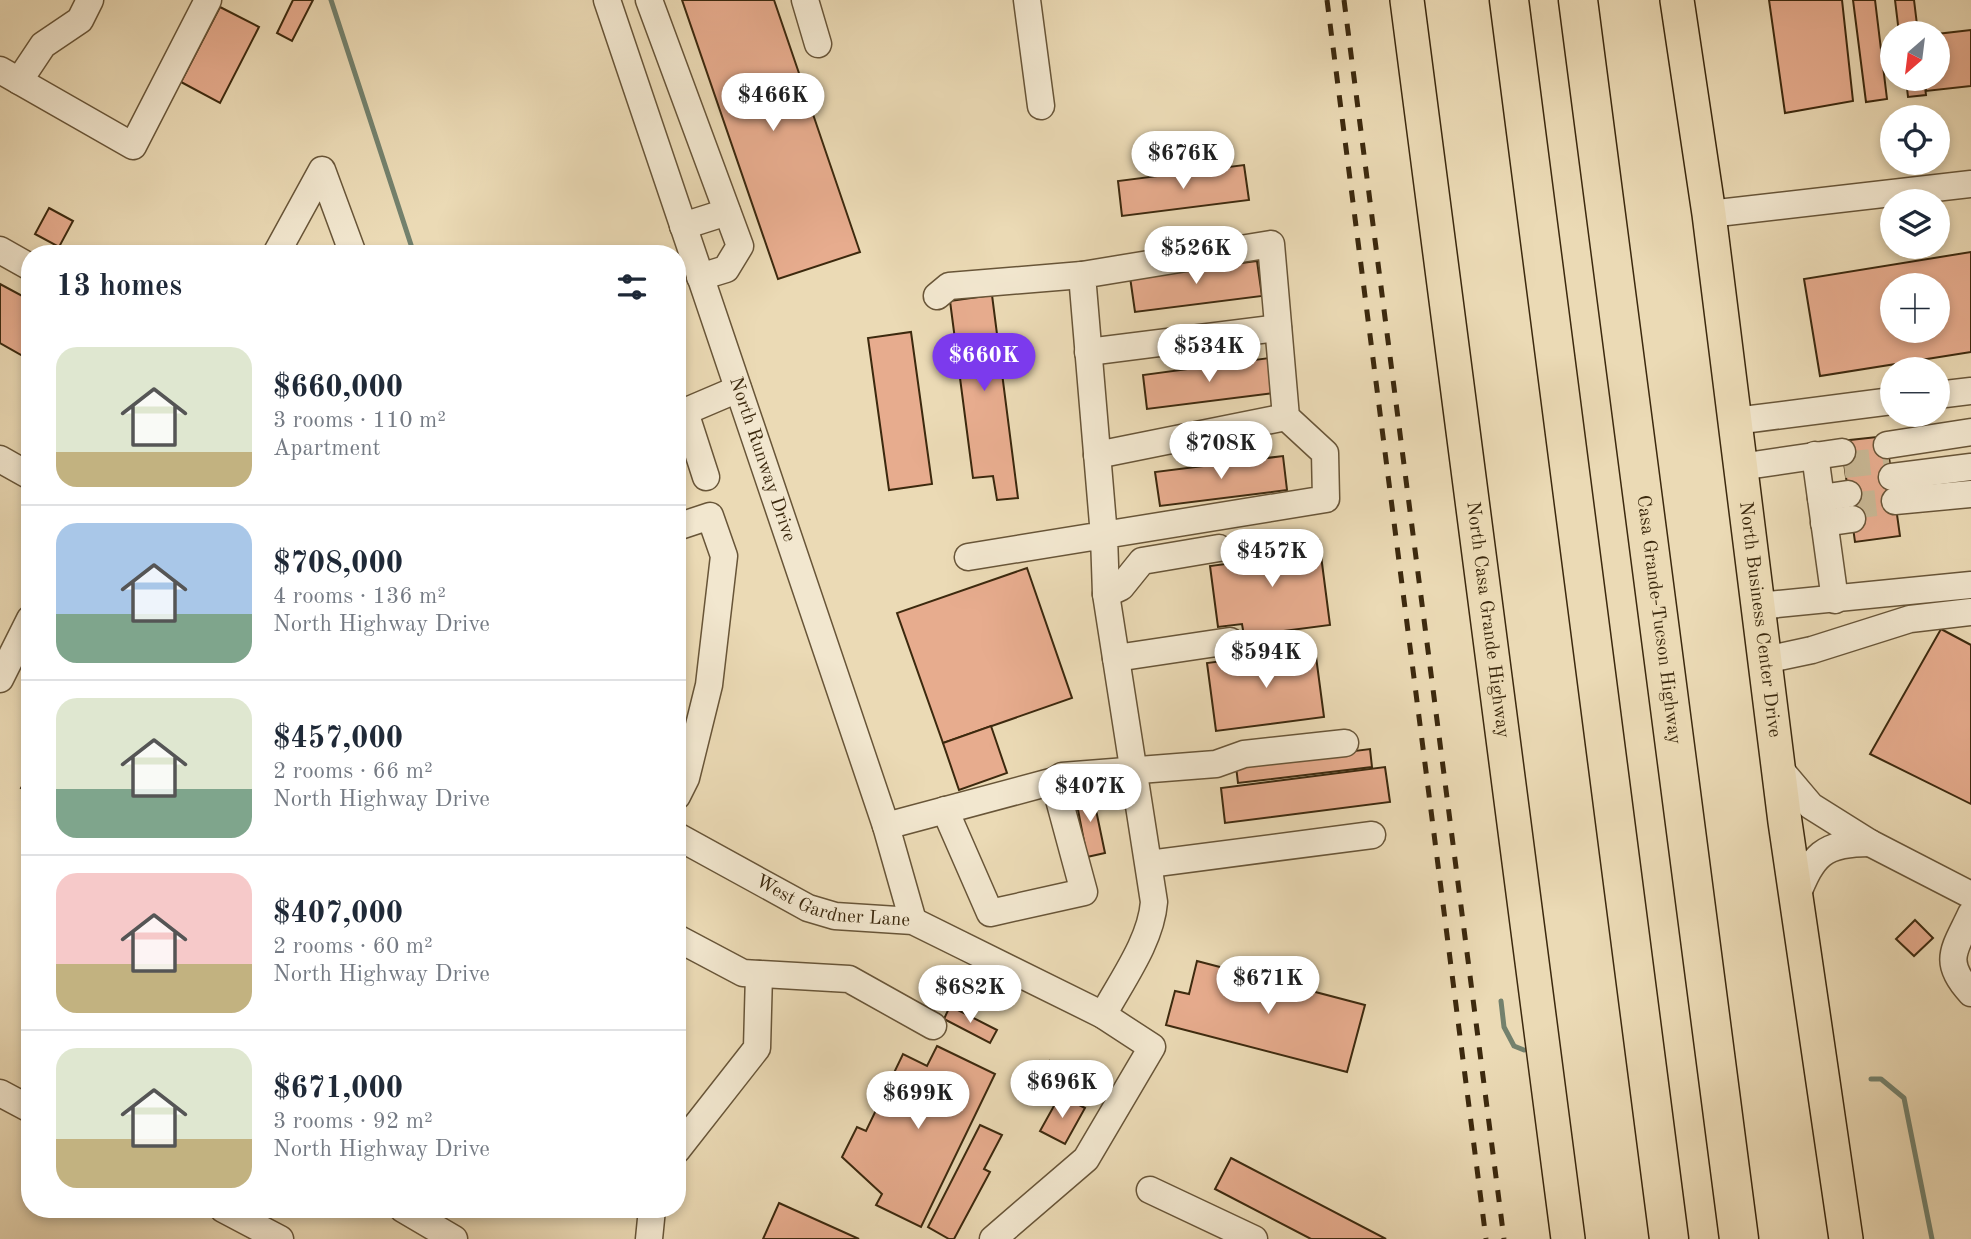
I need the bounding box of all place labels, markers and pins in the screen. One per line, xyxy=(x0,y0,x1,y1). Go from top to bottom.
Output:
pin: $466K xyxy=(724,74,822,133)
pin: $676K xyxy=(1134,132,1232,191)
pin: $526K xyxy=(1147,226,1245,286)
pin: $534K xyxy=(1160,324,1258,384)
pin: $660K xyxy=(935,334,1033,393)
pin: $708K xyxy=(1172,421,1270,481)
pin: $457K xyxy=(1223,530,1321,589)
pin: $594K xyxy=(1217,630,1315,690)
pin: $407K xyxy=(1041,764,1139,824)
pin: $671K xyxy=(1219,956,1317,1016)
pin: $682K xyxy=(921,965,1019,1025)
pin: $696K xyxy=(1013,1060,1111,1120)
pin: $699K xyxy=(869,1072,967,1131)

